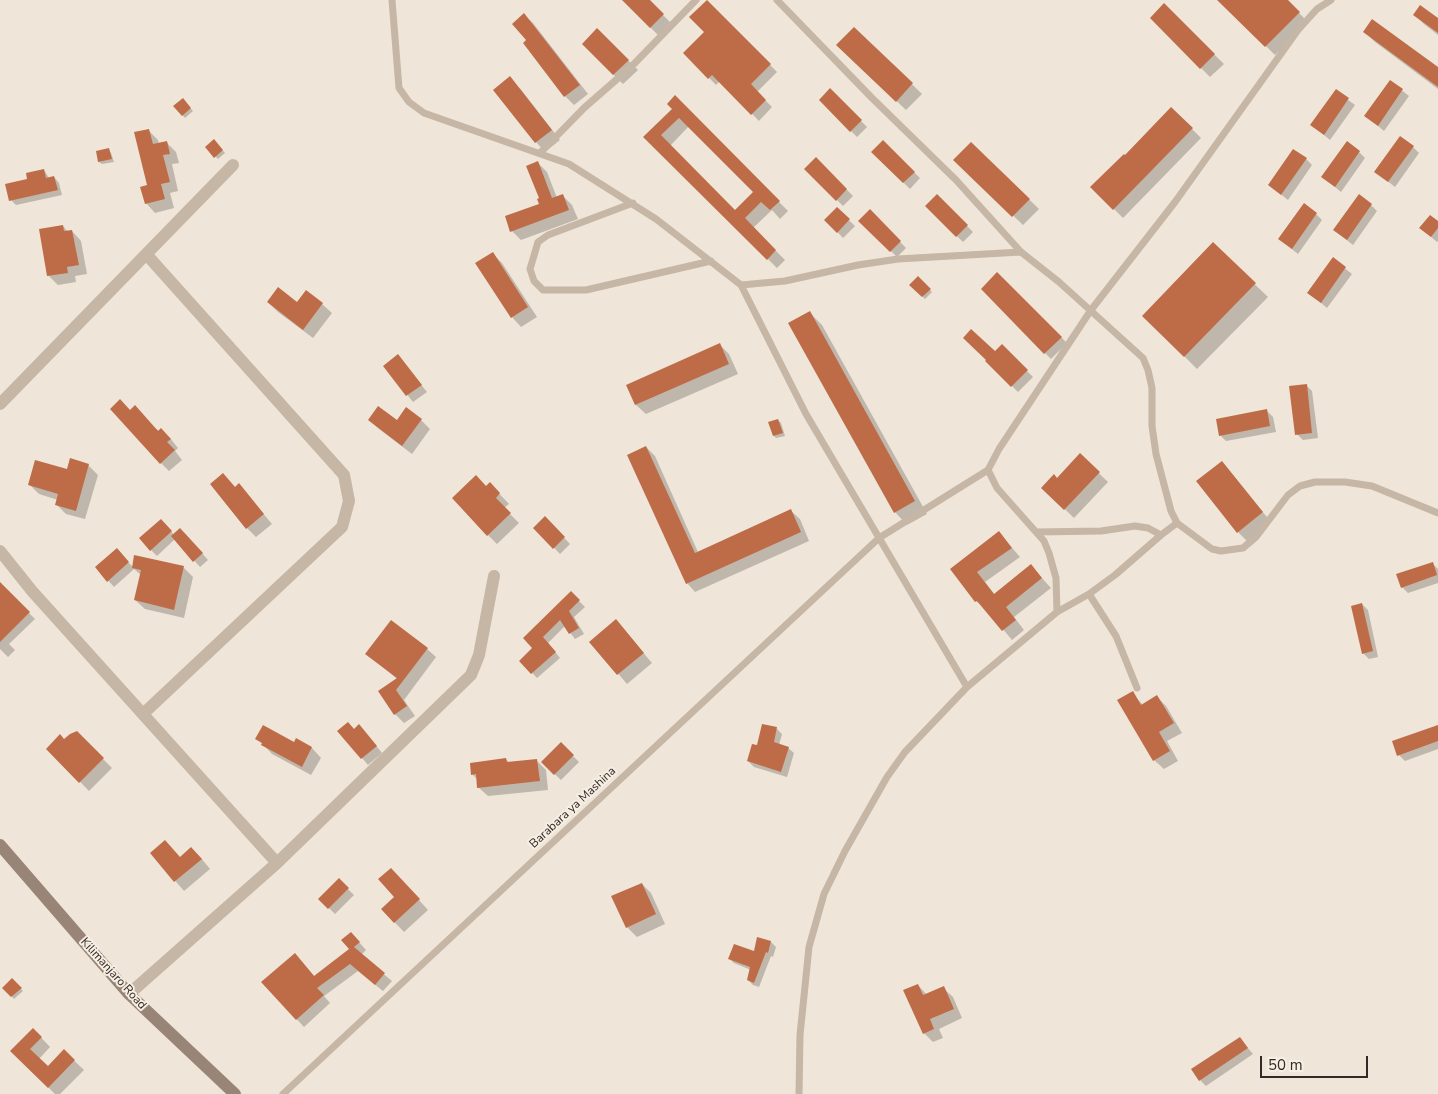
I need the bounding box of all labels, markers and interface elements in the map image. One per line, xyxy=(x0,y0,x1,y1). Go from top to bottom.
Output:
street label: Barabara ya Mashina xyxy=(527,764,619,852)
street label: Kilimanjaro Road xyxy=(77,935,149,1013)
scale bar xyxy=(1263,1046,1370,1078)
text: 50 m xyxy=(1268,1055,1303,1075)

